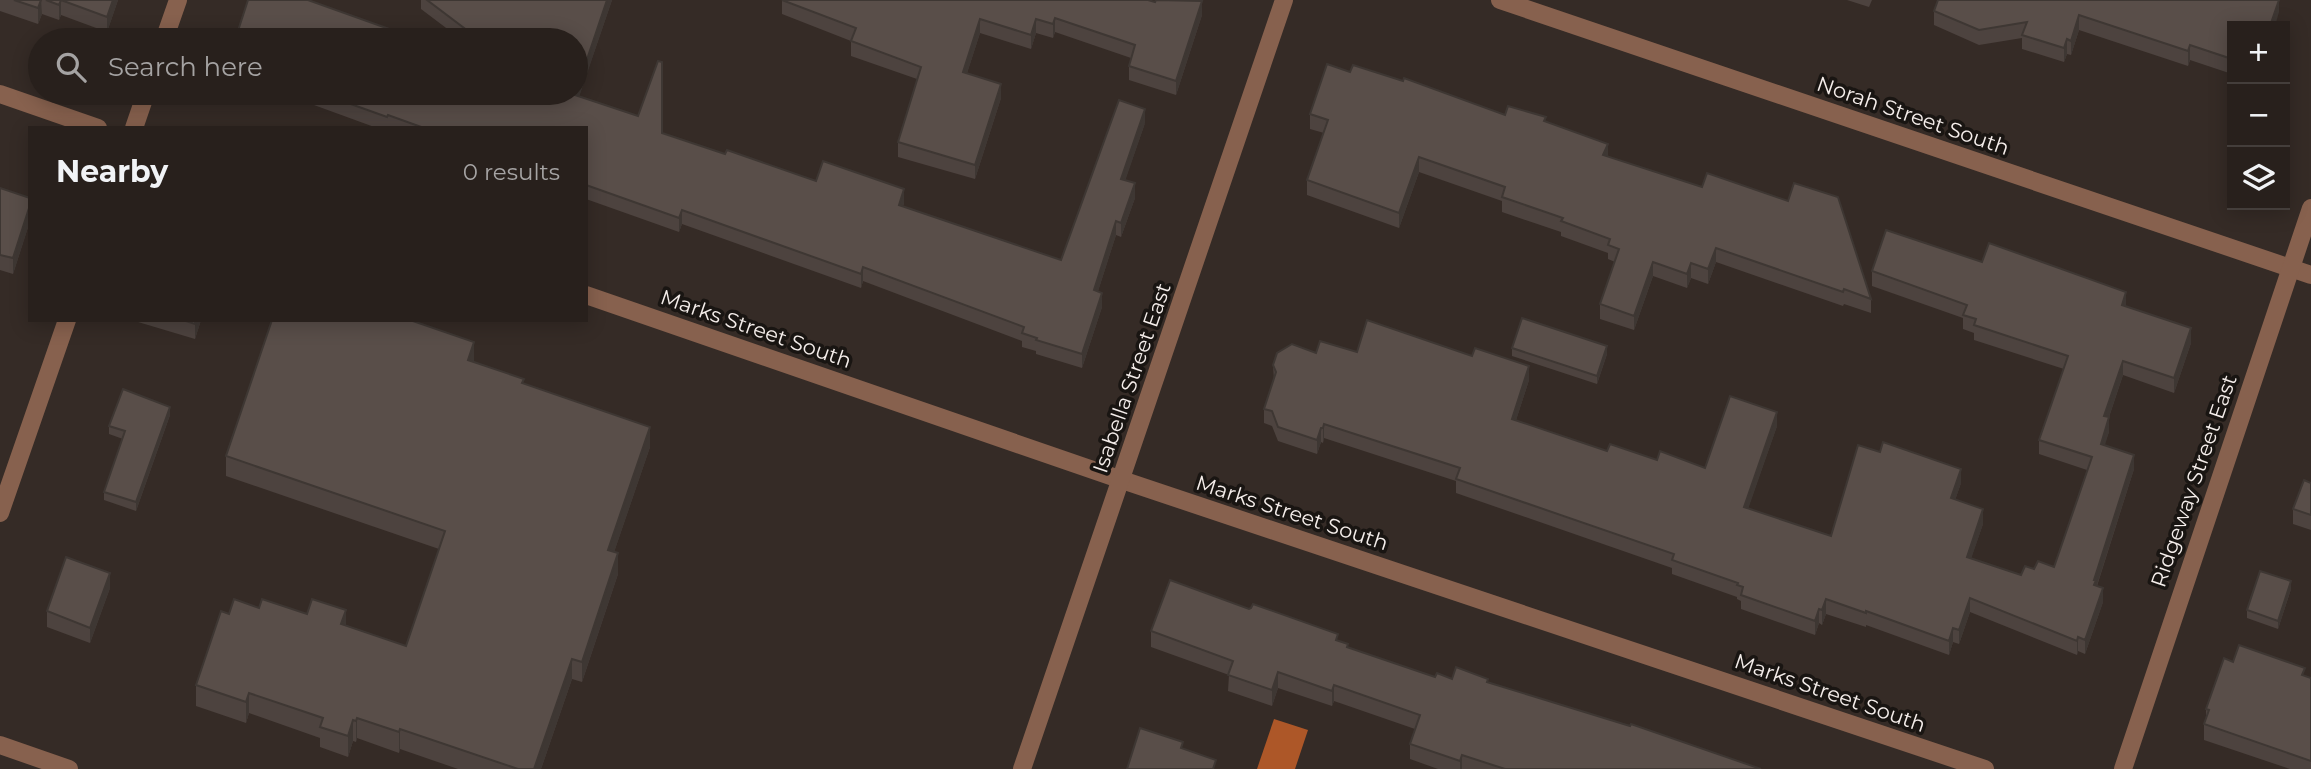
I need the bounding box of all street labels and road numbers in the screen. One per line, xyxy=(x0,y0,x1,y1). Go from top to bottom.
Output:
street label: Norah Street South xyxy=(1814,71,2013,160)
street label: Isabella Street East xyxy=(1087,280,1176,476)
street label: Marks Street South xyxy=(657,284,855,373)
street label: Ridgeway Street East xyxy=(2145,371,2242,590)
street label: Marks Street South xyxy=(1193,470,1391,555)
street label: Marks Street South xyxy=(1731,648,1929,737)

